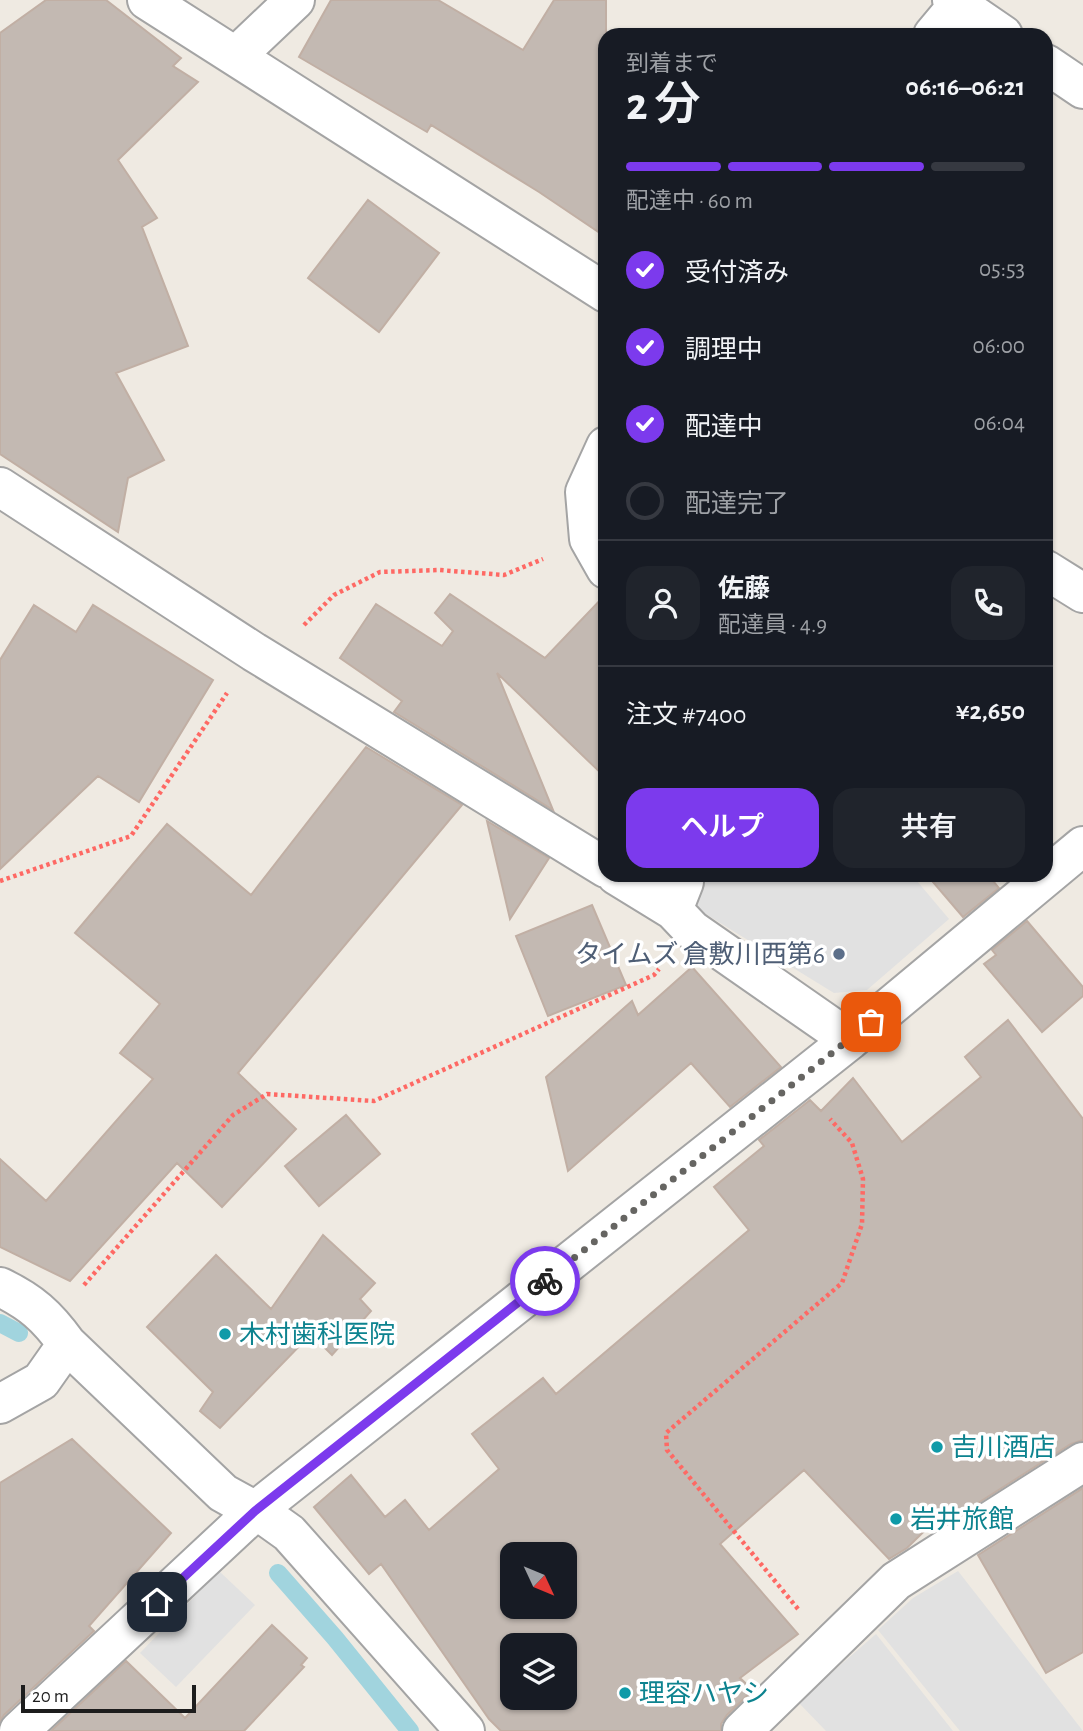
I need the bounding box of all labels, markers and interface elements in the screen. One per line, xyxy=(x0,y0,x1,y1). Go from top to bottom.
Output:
text: 到着まで xyxy=(626,53,718,76)
text: 06:16–06:21 xyxy=(905,74,1025,100)
text: 2 分 xyxy=(626,82,701,128)
text: 配達中 · 60 m xyxy=(626,190,753,213)
icon: check xyxy=(626,251,664,289)
text: 05:53 xyxy=(979,258,1025,281)
text: 受付済み xyxy=(685,260,789,286)
icon: check xyxy=(626,328,664,366)
text: 06:00 xyxy=(972,335,1025,358)
text: 調理中 xyxy=(685,337,763,363)
icon: check xyxy=(626,405,664,443)
text: 06:04 xyxy=(974,412,1025,435)
text: 配達中 xyxy=(685,414,763,440)
text: 配達完了 xyxy=(685,491,789,517)
button: person xyxy=(626,566,700,640)
button: phone xyxy=(951,566,1025,640)
text: 佐藤 xyxy=(718,576,770,602)
text: 配達員 · 4.9 xyxy=(718,614,827,637)
text: ¥2,650 xyxy=(956,698,1025,724)
text: 注文 #7400 xyxy=(626,702,747,728)
button: ヘルプ xyxy=(626,788,819,868)
button: 共有 xyxy=(833,788,1025,868)
place label: タイムズ 倉敷川西第6 xyxy=(575,940,825,968)
marker: タイムズ 倉敷川西第6 xyxy=(831,946,847,962)
pin xyxy=(841,992,901,1052)
icon: bag xyxy=(852,1003,890,1041)
courier xyxy=(510,1246,580,1316)
icon: bike xyxy=(526,1262,564,1300)
place label: 木村歯科医院 xyxy=(239,1321,395,1348)
marker: 木村歯科医院 xyxy=(217,1326,233,1342)
place label: 吉川酒店 xyxy=(951,1434,1055,1461)
marker: 吉川酒店 xyxy=(929,1439,945,1455)
place label: 岩井旅館 xyxy=(910,1505,1014,1533)
marker: 岩井旅館 xyxy=(888,1511,904,1527)
north arrow xyxy=(500,1542,578,1619)
map controls xyxy=(500,1542,577,1710)
pin xyxy=(127,1572,187,1632)
icon: home xyxy=(138,1583,176,1621)
button: layers xyxy=(500,1633,577,1710)
place label: 理容ハヤシ xyxy=(639,1680,769,1707)
scale bar xyxy=(21,1682,196,1714)
marker: 理容ハヤシ xyxy=(617,1685,633,1701)
text: 20 m xyxy=(32,1687,69,1706)

